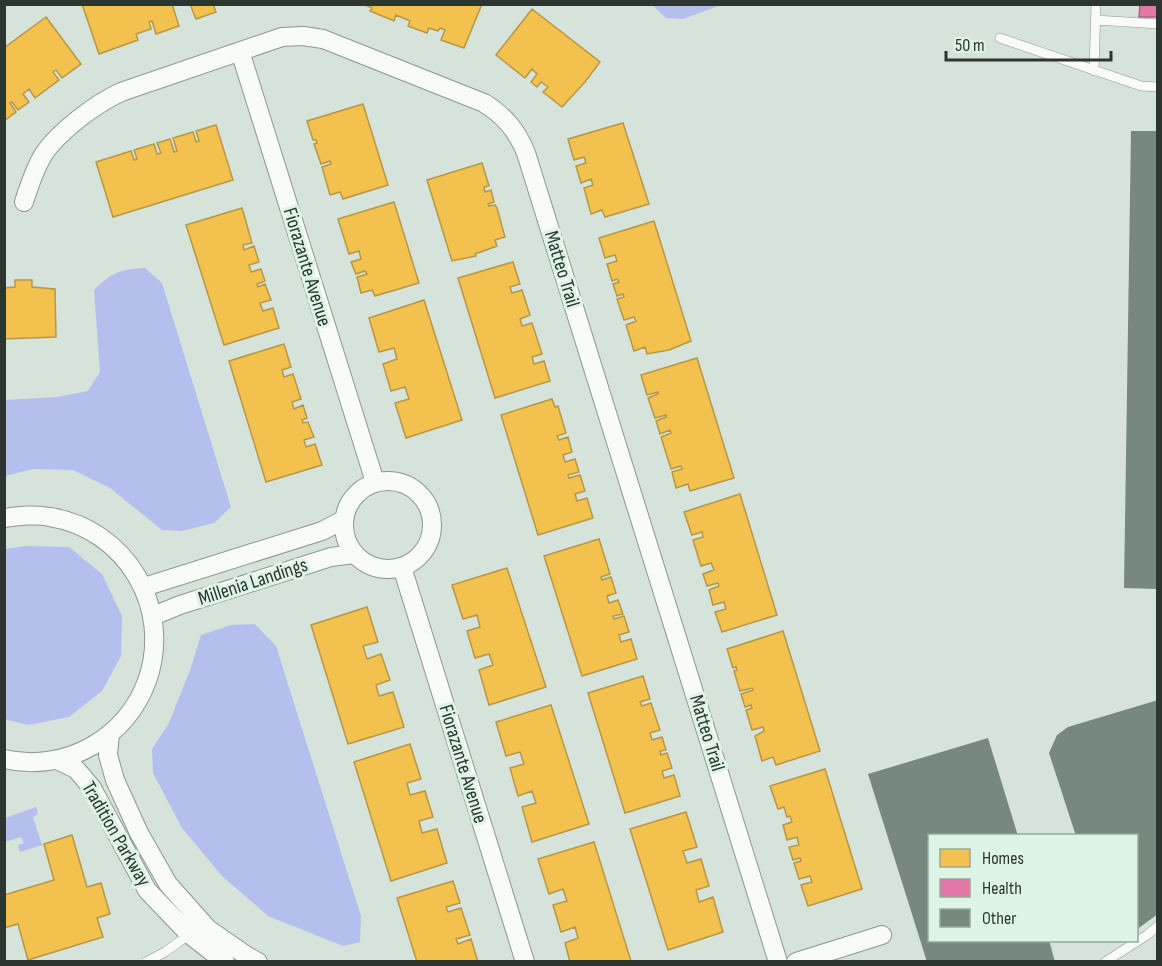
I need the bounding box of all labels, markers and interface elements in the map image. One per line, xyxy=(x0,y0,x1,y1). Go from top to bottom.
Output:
scale bar xyxy=(946,24,1111,62)
text: 50 m xyxy=(955,35,985,56)
street label: Fiorazante Avenue xyxy=(278,205,336,329)
street label: Matteo Trail xyxy=(539,228,585,310)
street label: Millenia Landings xyxy=(195,553,311,611)
street label: Matteo Trail xyxy=(684,692,730,774)
street label: Fiorazante Avenue xyxy=(434,702,492,826)
street label: Tradition Parkway xyxy=(76,777,156,891)
legend xyxy=(928,834,1138,942)
text: Homes xyxy=(982,848,1024,869)
text: Health xyxy=(982,878,1022,899)
text: Other xyxy=(982,908,1016,929)

